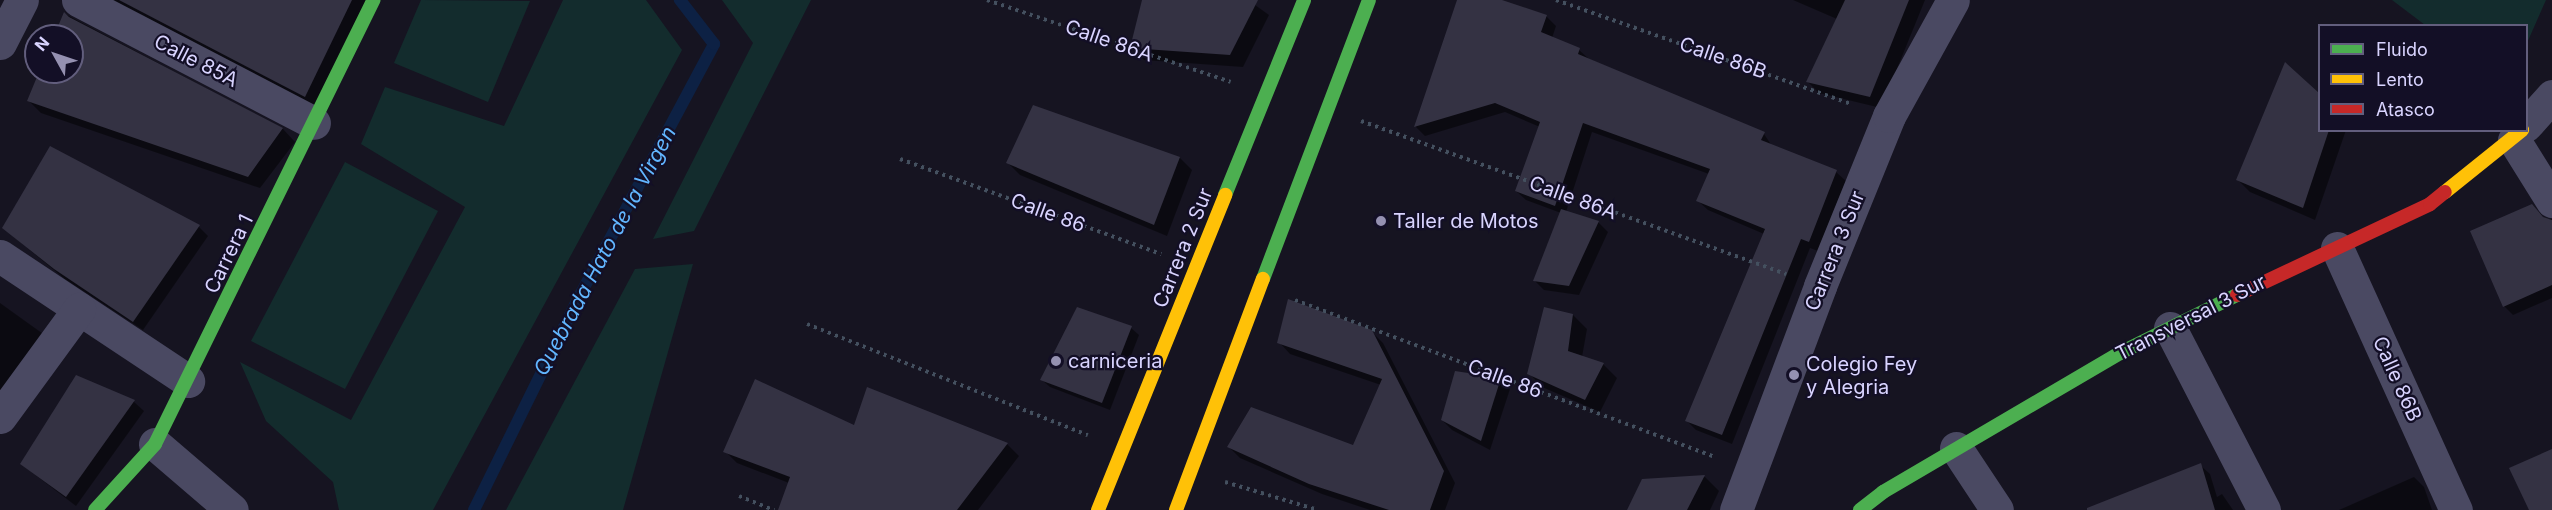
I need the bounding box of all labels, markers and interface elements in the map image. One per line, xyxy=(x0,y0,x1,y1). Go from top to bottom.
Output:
street label: Calle 86A xyxy=(1062,15,1156,67)
north arrow xyxy=(24,24,84,84)
legend xyxy=(2318,24,2528,132)
street label: Calle 85A xyxy=(150,30,242,92)
street label: Calle 86B xyxy=(1676,32,1770,84)
text: N xyxy=(30,33,53,55)
text: Fluido xyxy=(2376,39,2428,60)
text: Lento xyxy=(2376,69,2424,90)
text: Atasco xyxy=(2376,99,2435,120)
water label: Quebrada Hato de la Virgen xyxy=(528,122,682,380)
street label: Calle 86A xyxy=(1526,171,1620,225)
street label: Carrera 2 Sur xyxy=(1148,185,1218,311)
street label: Calle 86 xyxy=(1007,188,1089,238)
street label: Carrera 3 Sur xyxy=(1800,188,1870,314)
place label: Taller de Motos xyxy=(1393,209,1539,233)
street label: Carrera 1 xyxy=(200,211,258,297)
marker: Taller de Motos xyxy=(1374,214,1388,228)
street label: Transversal 3 Sur xyxy=(2112,270,2270,366)
street label: Calle 86B xyxy=(2368,333,2426,425)
place label: carniceria xyxy=(1068,349,1162,373)
place label: Colegio Fey y Alegria xyxy=(1806,352,1917,399)
marker: carniceria xyxy=(1049,354,1063,368)
street label: Calle 86 xyxy=(1464,354,1546,404)
marker: Colegio Fey y Alegria xyxy=(1787,368,1801,382)

